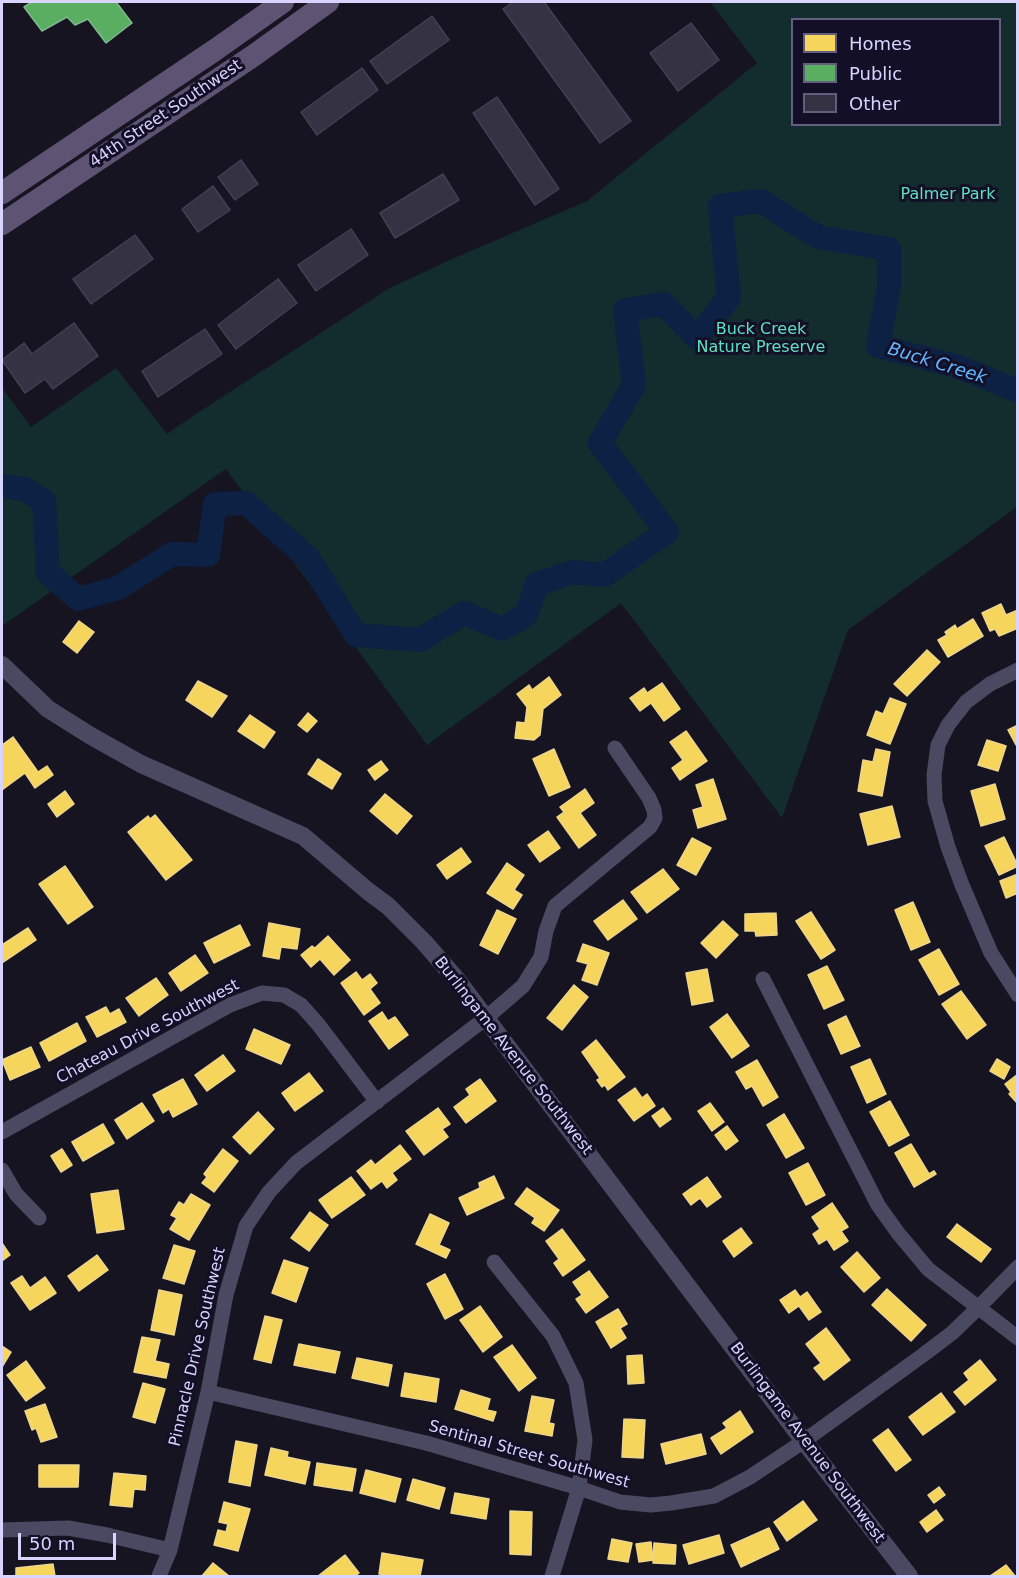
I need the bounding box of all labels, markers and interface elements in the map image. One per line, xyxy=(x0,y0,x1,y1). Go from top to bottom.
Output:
legend xyxy=(791,18,1001,126)
text: Homes xyxy=(849,33,912,54)
street label: 44th Street Southwest xyxy=(86,56,246,172)
text: Public xyxy=(849,63,902,84)
text: Other xyxy=(849,93,900,114)
park label: Palmer Park xyxy=(901,185,995,205)
park label: Buck Creek Nature Preserve xyxy=(697,320,825,358)
water label: Buck Creek xyxy=(885,339,989,389)
street label: Burlingame Avenue Southwest xyxy=(430,953,596,1159)
street label: Chateau Drive Southwest xyxy=(53,976,243,1088)
street label: Pinnacle Drive Southwest xyxy=(166,1246,230,1448)
street label: Burlingame Avenue Southwest xyxy=(725,1339,889,1547)
street label: Sentinal Street Southwest xyxy=(426,1417,632,1493)
scale bar xyxy=(21,1521,118,1559)
text: 50 m xyxy=(29,1533,75,1554)

